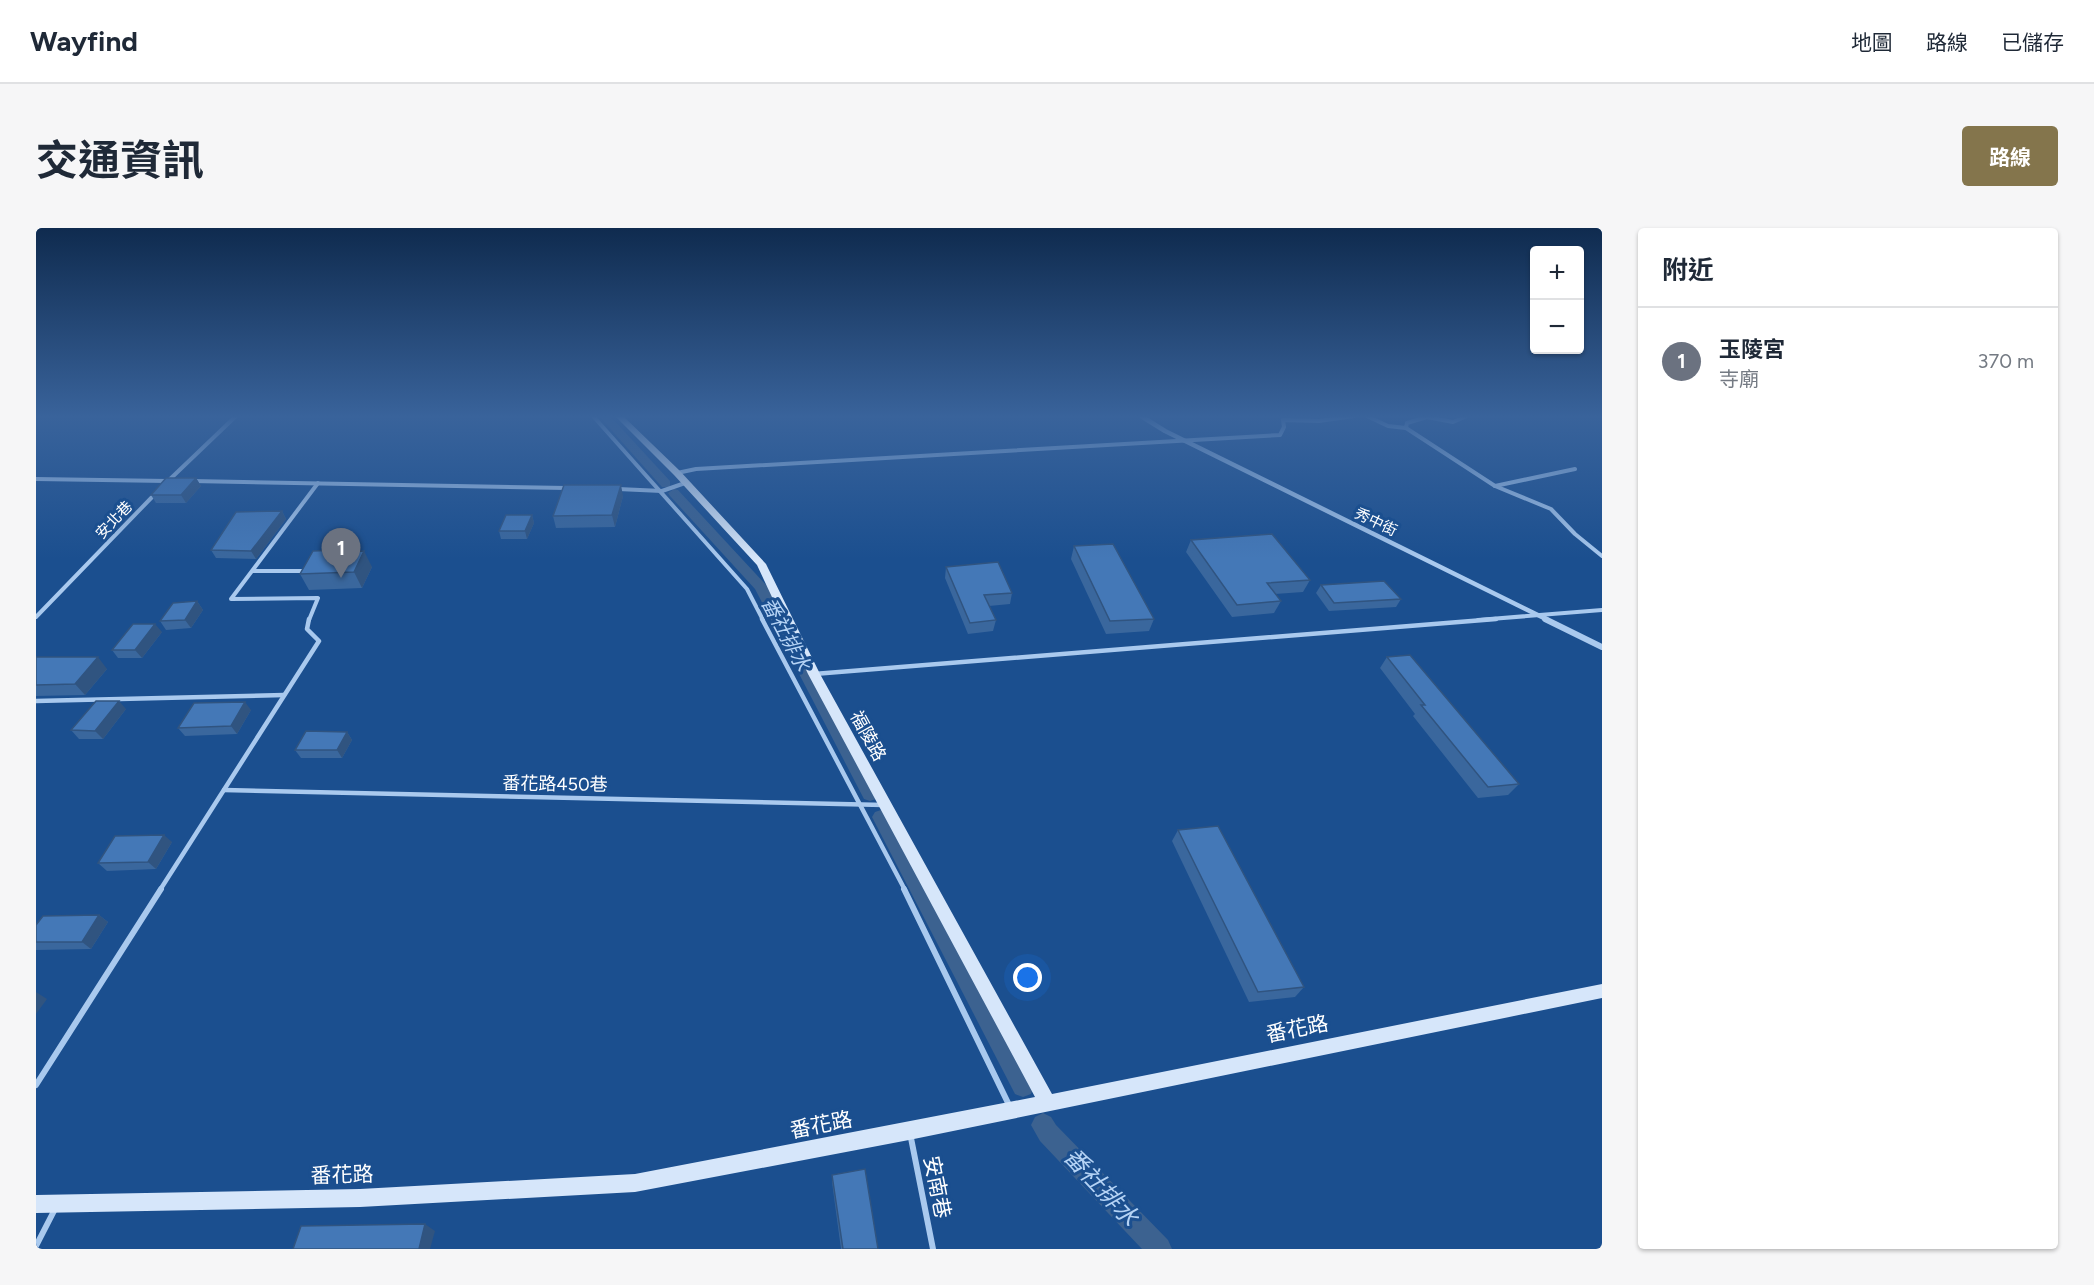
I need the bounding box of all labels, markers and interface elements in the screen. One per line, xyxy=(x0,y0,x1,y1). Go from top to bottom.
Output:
text: Wayfind xyxy=(30,24,138,58)
text: 地圖 xyxy=(1851,30,1893,55)
text: 路線 xyxy=(1926,30,1968,55)
text: 已儲存 xyxy=(2001,30,2064,55)
button: 路線 xyxy=(1962,126,2058,186)
text: 交通資訊 xyxy=(36,135,204,186)
map controls xyxy=(1530,246,1584,354)
button: + xyxy=(1530,246,1584,300)
text: 附近 xyxy=(1662,254,1714,286)
button: − xyxy=(1530,300,1584,354)
text: 玉陵宮 xyxy=(1719,336,1785,363)
text: 1 xyxy=(1677,349,1686,373)
text: 370 m xyxy=(1978,349,2034,373)
text: 寺廟 xyxy=(1719,367,1759,391)
street label: 安北巷 xyxy=(92,498,136,542)
street label: 秀中街 xyxy=(1352,504,1400,540)
pin: 1 xyxy=(322,528,360,578)
water label: 番社排水 xyxy=(757,593,816,676)
street label: 福陵路 xyxy=(845,707,891,765)
street label: 番花路450巷 xyxy=(502,772,608,796)
your location xyxy=(1013,963,1042,992)
street label: 番花路 xyxy=(1264,1010,1330,1047)
street label: 番花路 xyxy=(788,1106,854,1143)
water label: 番社排水 xyxy=(1058,1142,1145,1232)
street label: 安南巷 xyxy=(919,1154,956,1220)
street label: 番花路 xyxy=(310,1161,374,1188)

